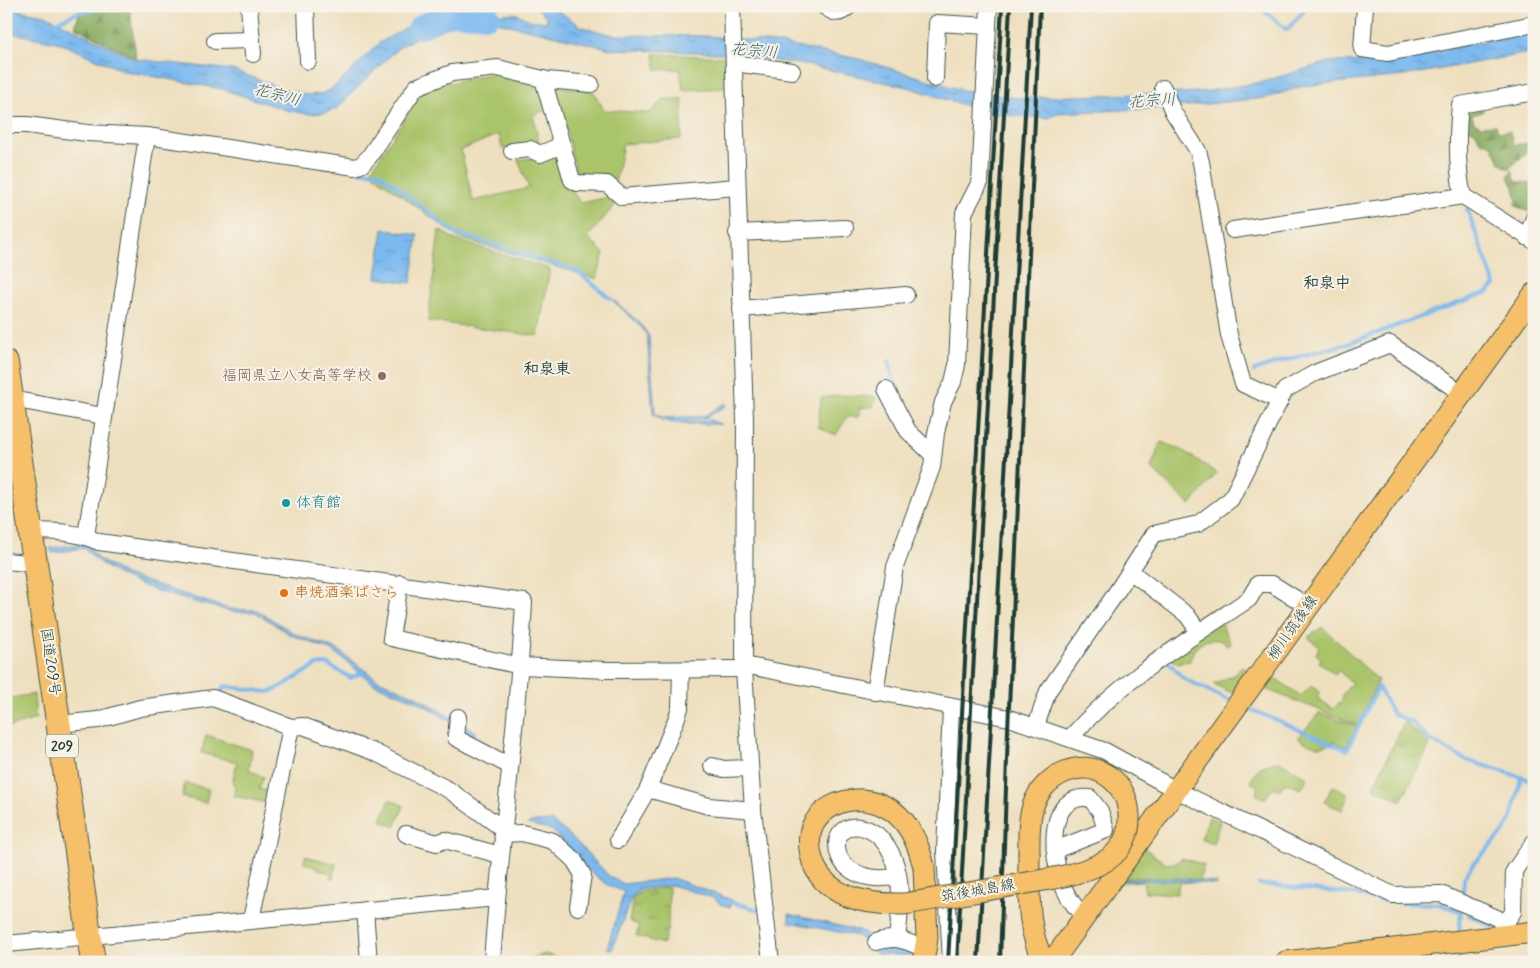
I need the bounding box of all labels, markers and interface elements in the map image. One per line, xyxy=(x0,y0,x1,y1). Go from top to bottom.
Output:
water label: 花宗川 xyxy=(729,38,779,64)
water label: 花宗川 xyxy=(251,79,303,111)
water label: 花宗川 xyxy=(1127,89,1177,113)
district label: 和泉中 xyxy=(1303,273,1351,294)
district label: 和泉東 xyxy=(523,359,571,380)
place label: 福岡県立八女高等学校 xyxy=(222,366,372,386)
marker: 福岡県立八女高等学校 xyxy=(376,370,388,382)
place label: 体育館 xyxy=(296,493,341,513)
marker: 体育館 xyxy=(280,497,292,509)
place label: 串焼酒楽ばさら xyxy=(294,583,399,603)
marker: 串焼酒楽ばさら xyxy=(278,587,290,599)
street label: 柳川筑後線 xyxy=(1263,592,1323,664)
street label: 国道209号 xyxy=(35,627,65,697)
road number: 209 xyxy=(46,734,78,758)
street label: 筑後城島線 xyxy=(939,875,1017,907)

